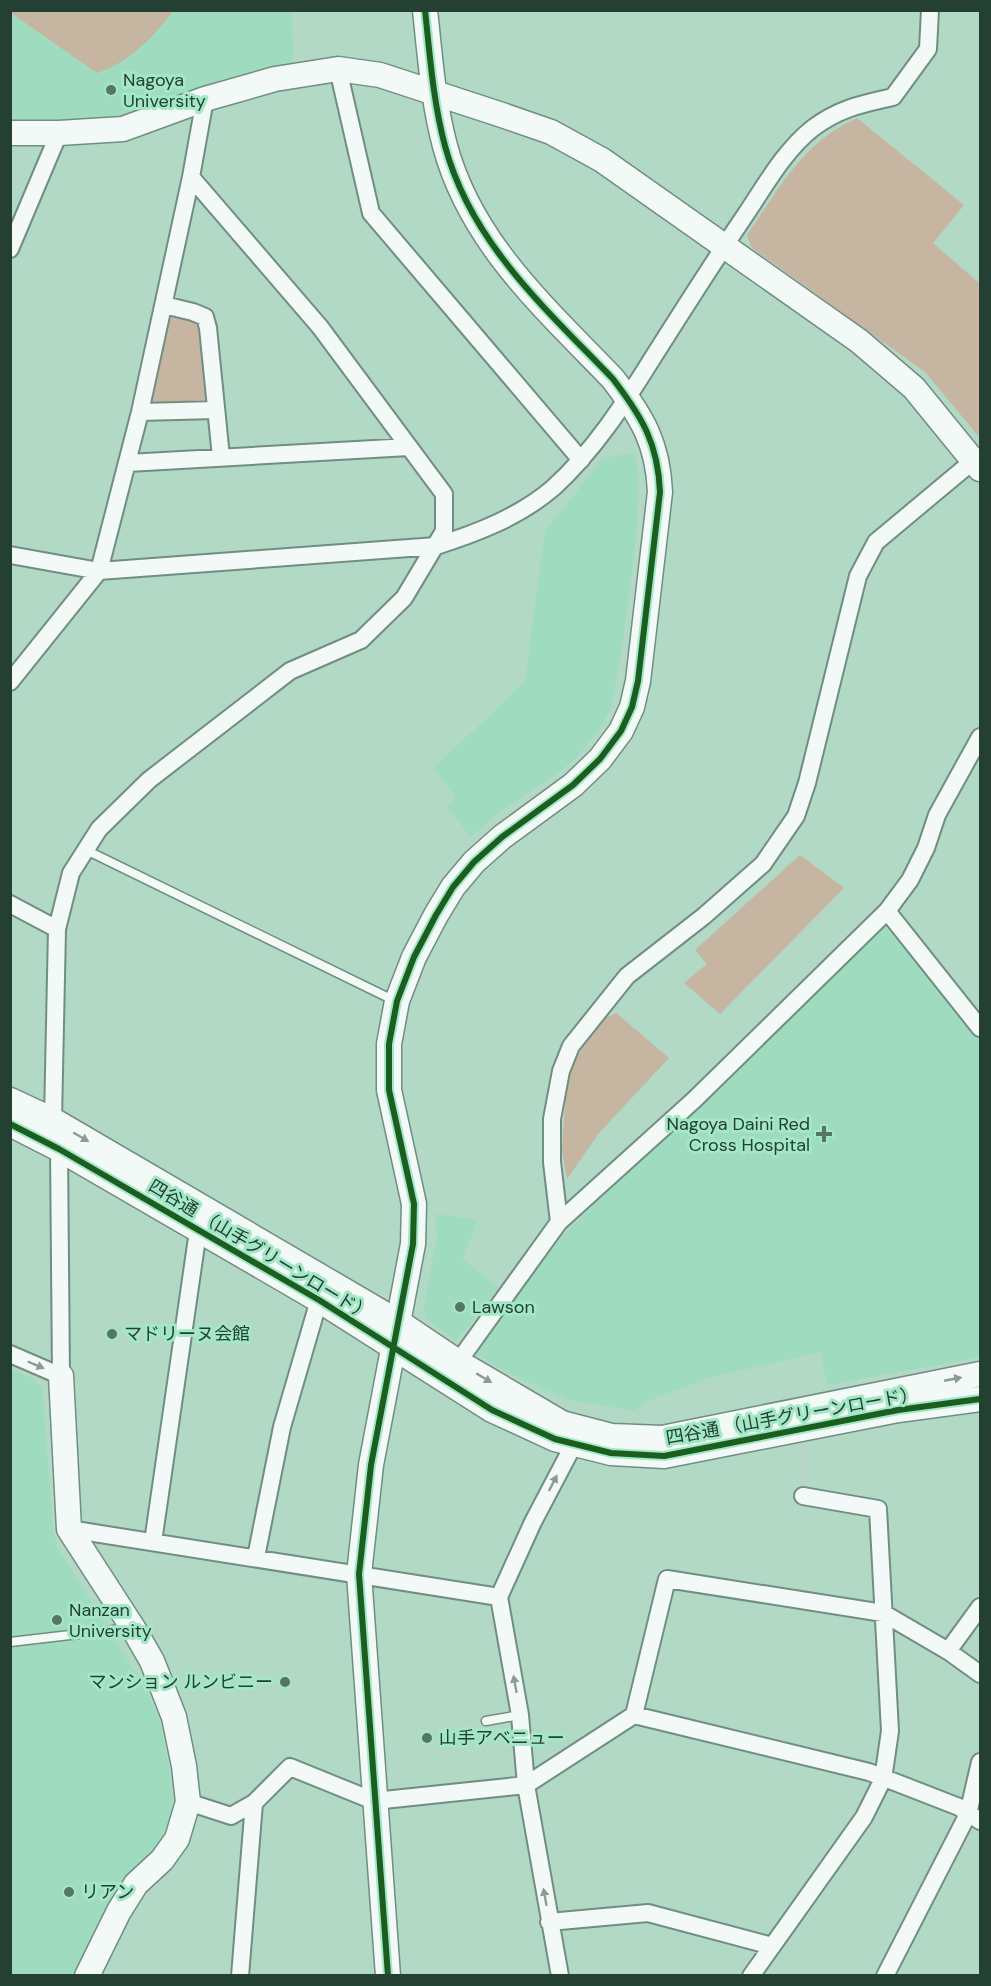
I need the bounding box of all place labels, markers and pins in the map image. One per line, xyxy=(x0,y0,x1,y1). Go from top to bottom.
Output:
place label: Nagoya University xyxy=(123,68,206,113)
marker: Nagoya University xyxy=(104,83,118,97)
place label: Nagoya Daini Red Cross Hospital xyxy=(667,1112,810,1157)
marker: Nagoya Daini Red Cross Hospital xyxy=(815,1125,833,1143)
place label: Lawson xyxy=(472,1295,535,1319)
marker: Lawson xyxy=(453,1300,467,1314)
place label: マドリーヌ会館 xyxy=(124,1322,250,1346)
marker: マドリーヌ会館 xyxy=(105,1327,119,1341)
place label: Nanzan University xyxy=(69,1598,152,1643)
marker: Nanzan University xyxy=(50,1613,64,1627)
place label: マンション ルンビニー xyxy=(89,1670,273,1694)
marker: マンション ルンビニー xyxy=(278,1675,292,1689)
place label: 山手アベニュー xyxy=(439,1726,565,1750)
marker: 山手アベニュー xyxy=(420,1731,434,1745)
place label: リアン xyxy=(81,1880,134,1904)
marker: リアン xyxy=(62,1885,76,1899)

